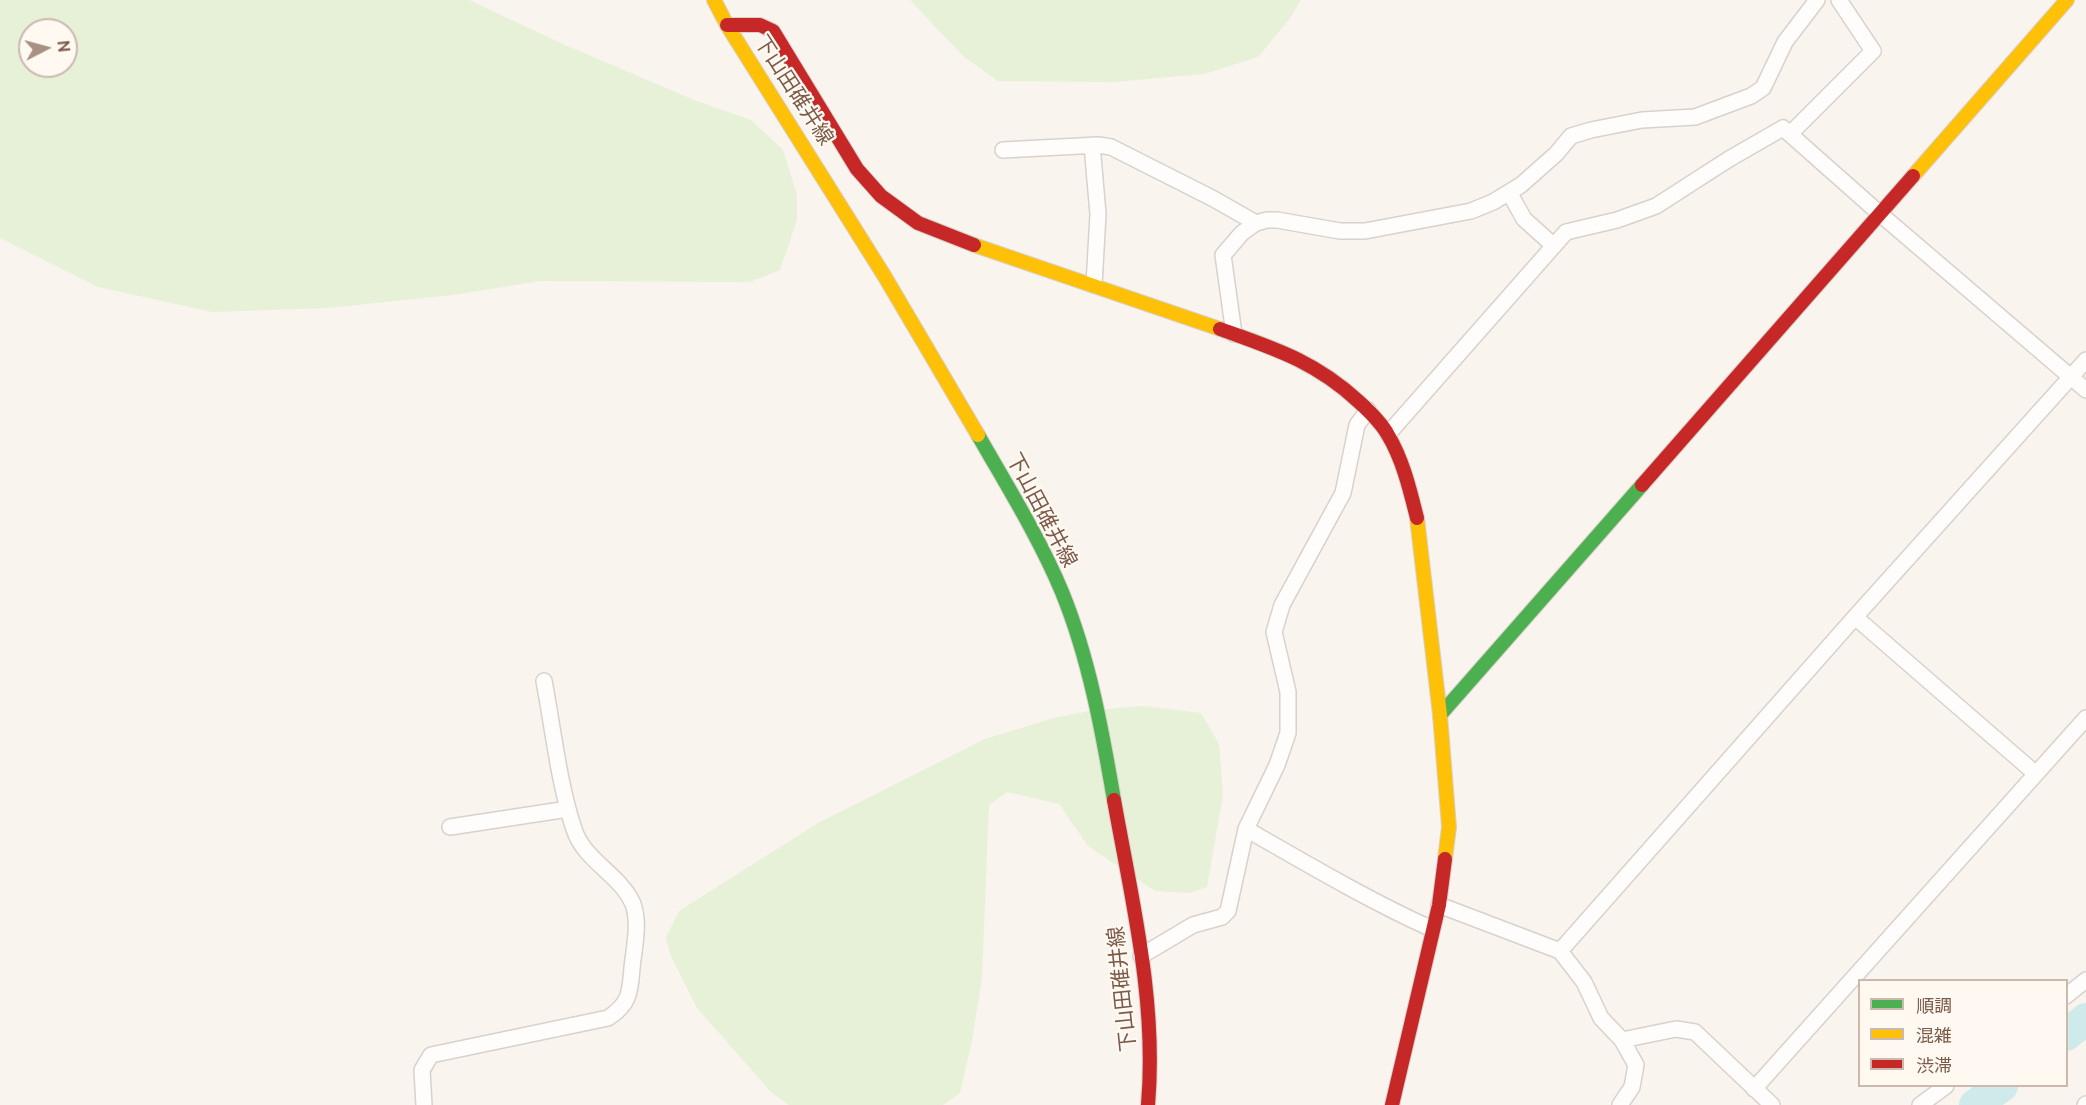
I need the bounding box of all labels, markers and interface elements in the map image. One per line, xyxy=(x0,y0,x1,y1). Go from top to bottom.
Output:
north arrow xyxy=(18,18,78,78)
street label: 下山田碓井線 xyxy=(749,30,839,150)
text: N xyxy=(54,39,73,53)
street label: 下山田碓井線 xyxy=(1001,448,1083,572)
street label: 下山田碓井線 xyxy=(1103,925,1141,1053)
legend xyxy=(1858,979,2068,1087)
text: 順調 xyxy=(1916,995,1952,1015)
text: 混雑 xyxy=(1916,1025,1952,1045)
text: 渋滞 xyxy=(1916,1055,1952,1075)

